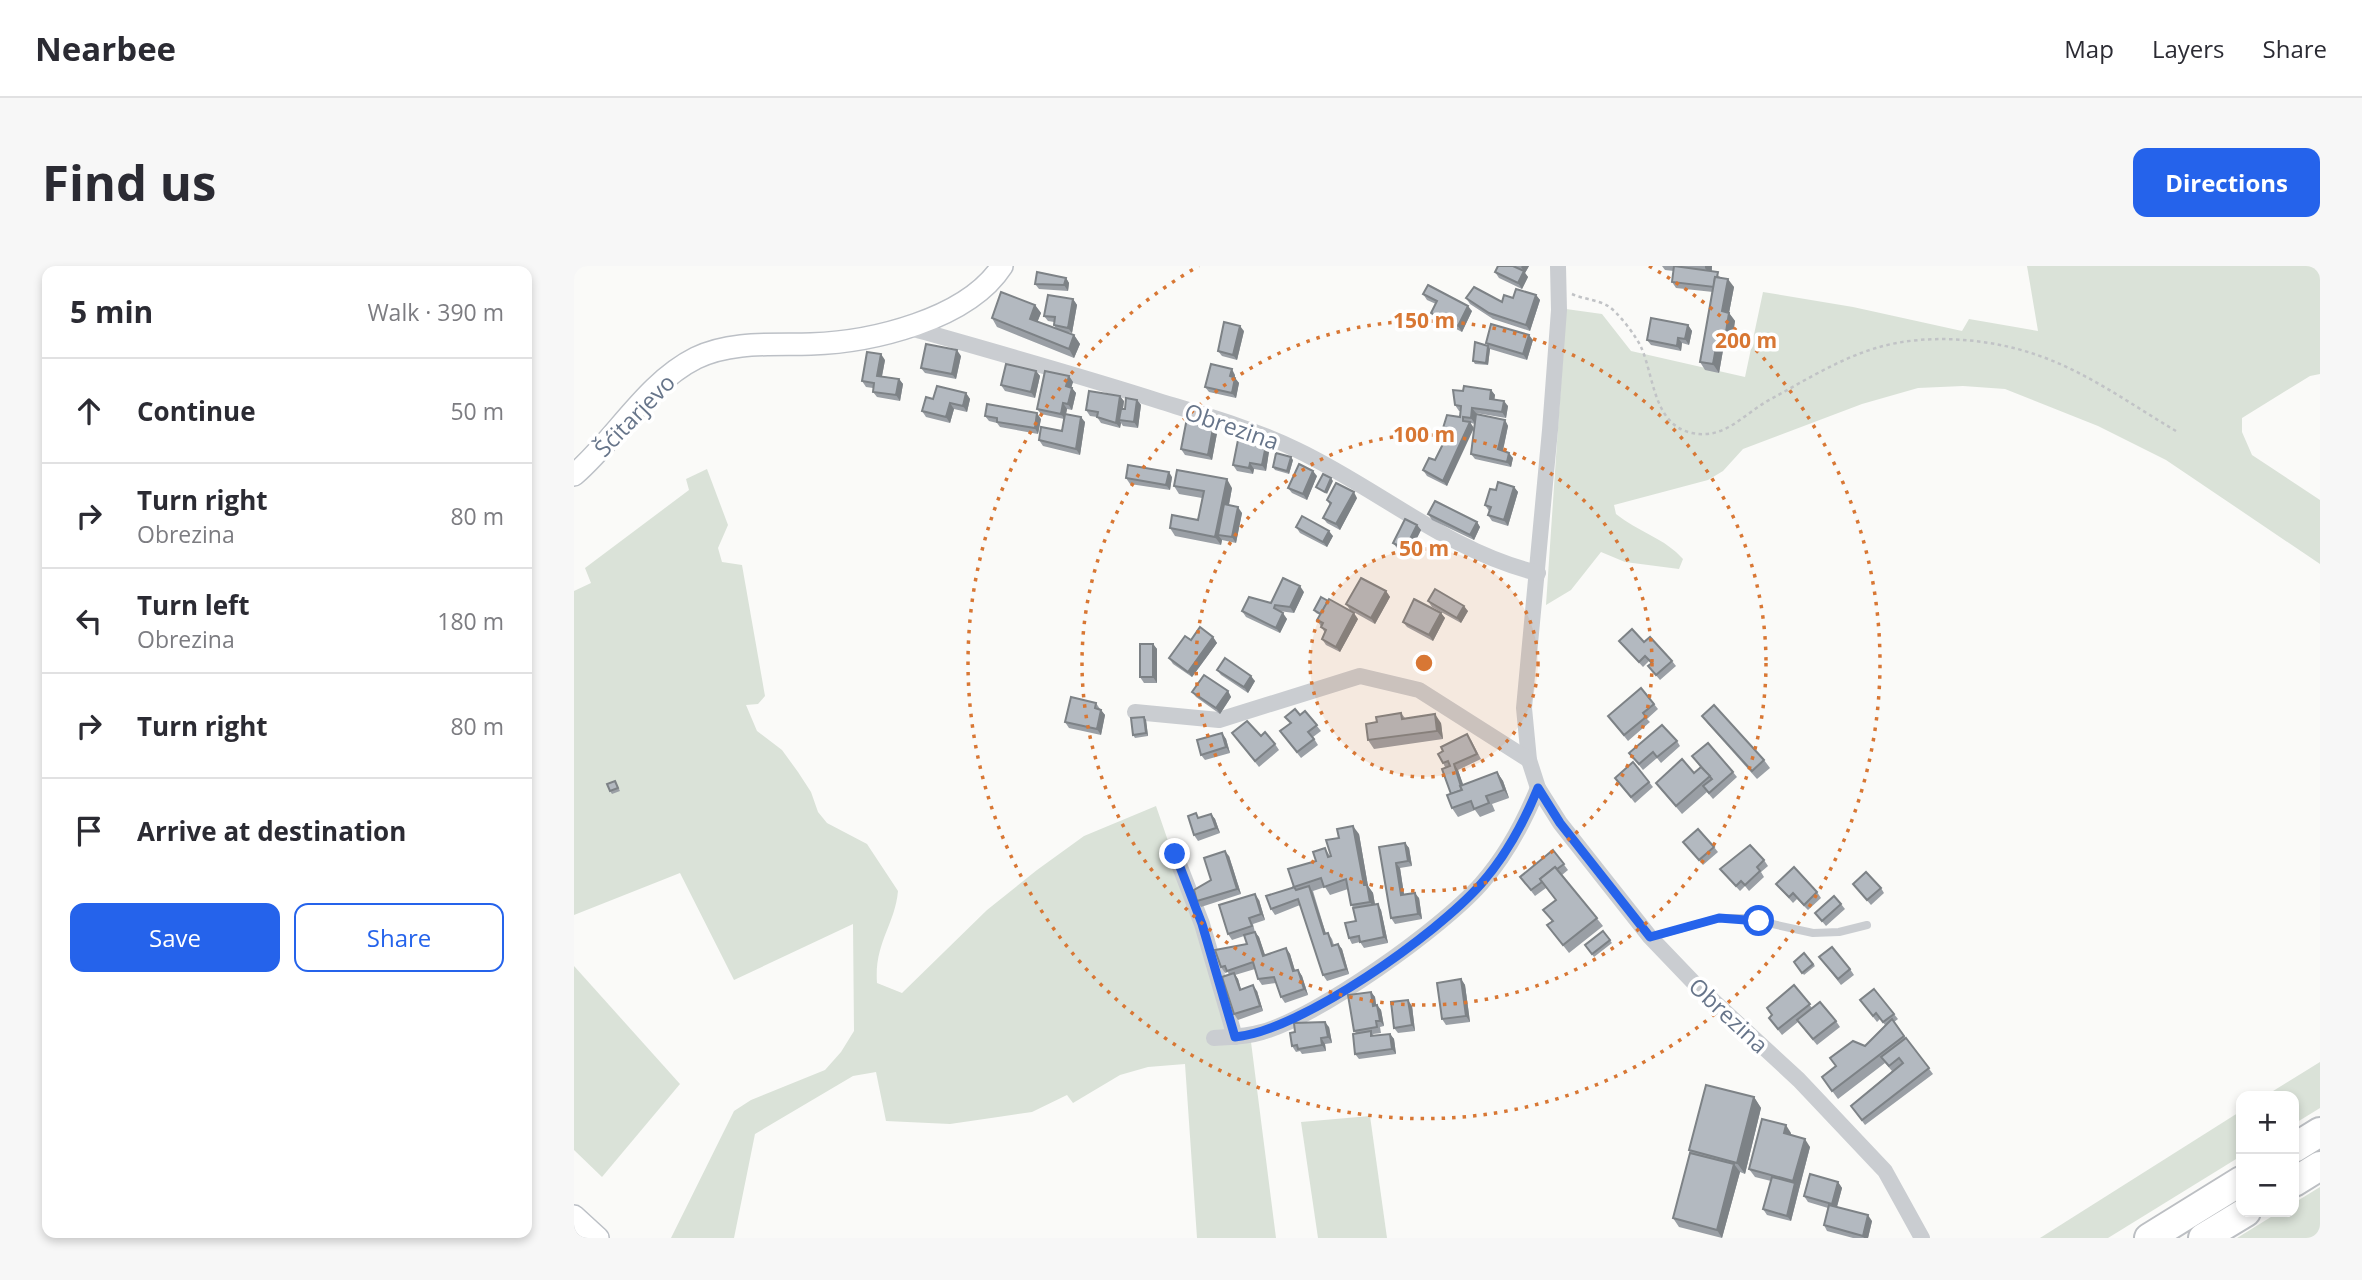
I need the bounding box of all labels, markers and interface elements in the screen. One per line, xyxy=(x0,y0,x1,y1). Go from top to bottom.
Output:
text: Nearbee xyxy=(35,26,176,71)
text: Map xyxy=(2064,32,2114,65)
text: Layers xyxy=(2152,32,2225,65)
text: Share xyxy=(2263,32,2327,65)
button: Directions xyxy=(2133,148,2320,217)
text: Find us xyxy=(42,149,216,215)
text: 5 min xyxy=(70,291,153,332)
text: Walk · 390 m xyxy=(367,296,504,328)
text: 150 m xyxy=(1393,306,1455,334)
text: 200 m xyxy=(1715,326,1777,354)
street label: Šćitarjevo xyxy=(586,367,682,463)
icon: ahead xyxy=(70,392,108,430)
text: Continue xyxy=(137,393,256,429)
text: 50 m xyxy=(450,395,504,427)
street label: Obrezina xyxy=(1181,395,1283,457)
text: 100 m xyxy=(1393,420,1455,448)
text: Turn right xyxy=(137,482,268,518)
icon: right xyxy=(70,497,108,535)
text: 80 m xyxy=(450,500,504,532)
text: Obrezina xyxy=(137,518,235,550)
text: 50 m xyxy=(1399,534,1449,562)
text: Turn left xyxy=(137,587,249,623)
icon: left xyxy=(70,602,108,640)
text: 180 m xyxy=(437,605,504,637)
text: Obrezina xyxy=(137,623,235,655)
centre of rings xyxy=(1412,651,1436,675)
icon: right xyxy=(70,707,108,745)
text: Turn right xyxy=(137,708,268,744)
text: 80 m xyxy=(450,710,504,742)
icon: arrive xyxy=(70,812,108,850)
text: Arrive at destination xyxy=(137,813,406,849)
route end xyxy=(1159,838,1190,869)
button: Save xyxy=(70,903,280,972)
button: Share xyxy=(294,903,504,972)
route start xyxy=(1743,905,1774,936)
street label: Obrezina xyxy=(1682,970,1776,1060)
map controls xyxy=(2236,1091,2299,1217)
button: + xyxy=(2236,1091,2299,1154)
button: − xyxy=(2236,1154,2299,1217)

